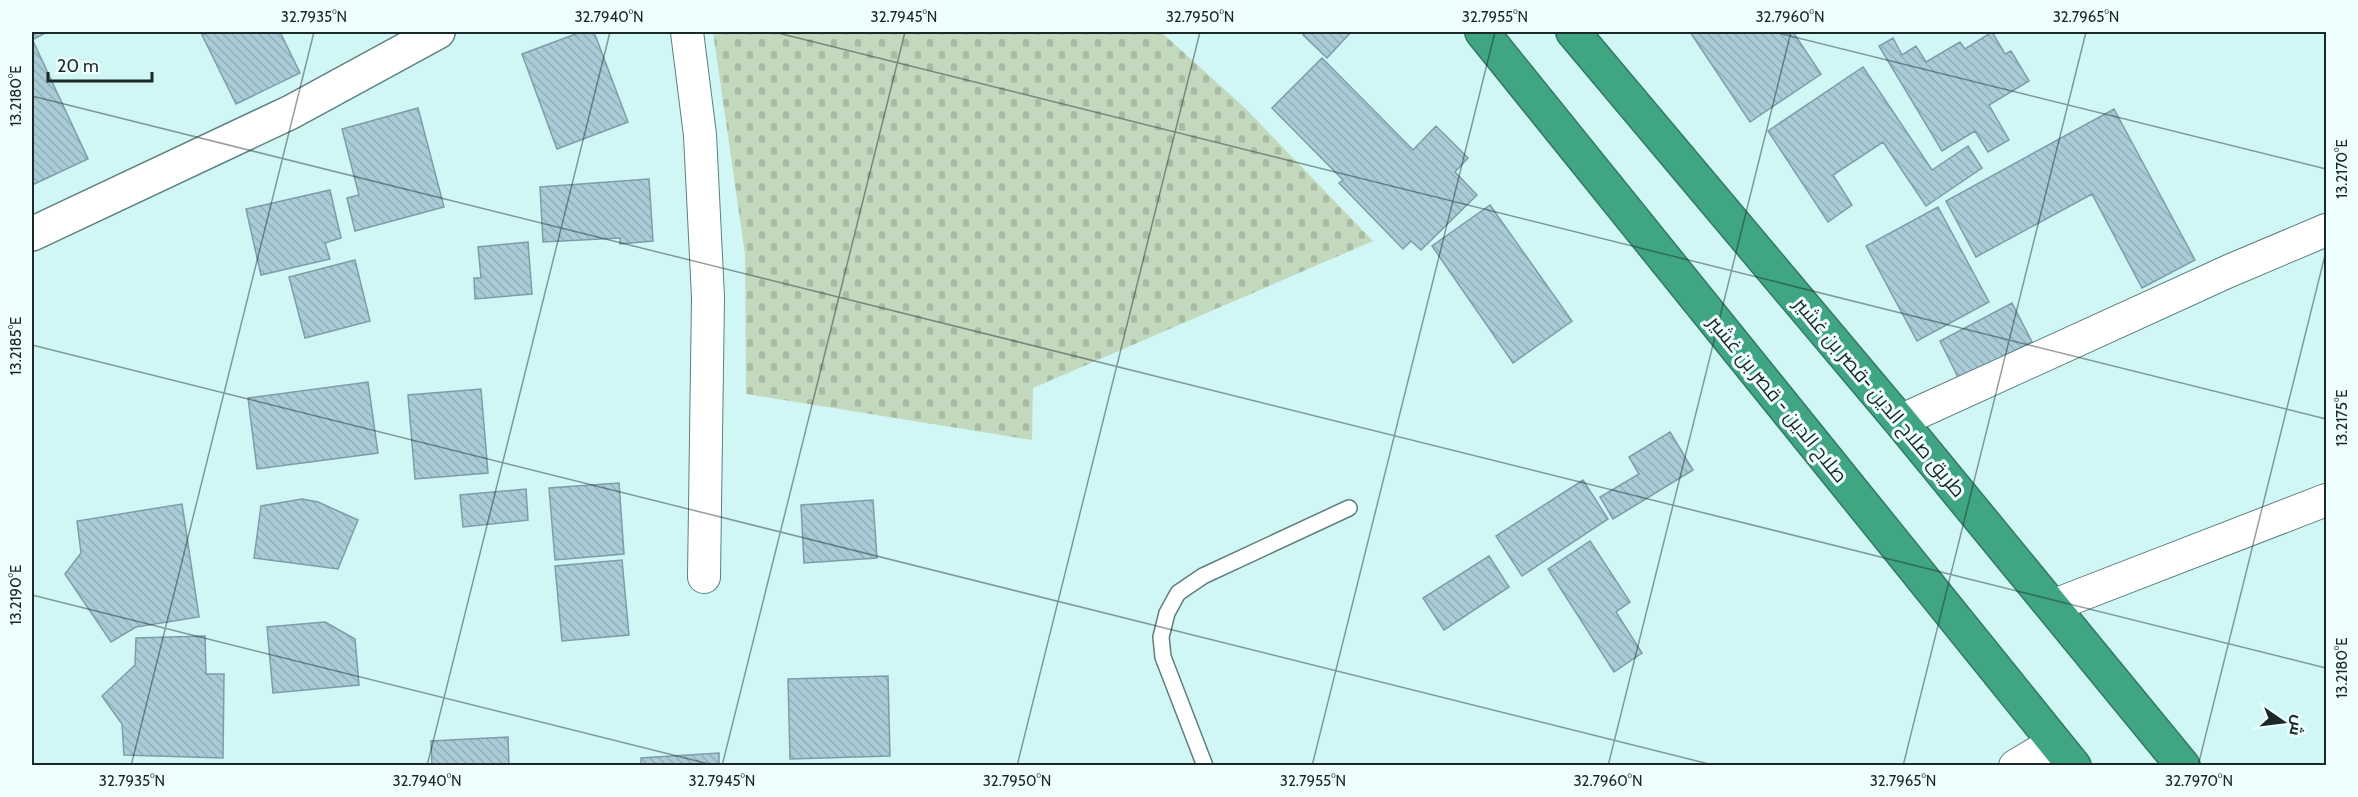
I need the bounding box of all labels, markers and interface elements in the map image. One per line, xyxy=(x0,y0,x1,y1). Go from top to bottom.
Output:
text: 32.7935°N xyxy=(281,8,347,26)
text: 32.7940°N xyxy=(574,8,644,26)
text: 32.7945°N xyxy=(871,8,937,26)
text: 32.7950°N xyxy=(1166,8,1234,26)
text: 32.7955°N xyxy=(1462,8,1528,26)
text: 32.7960°N xyxy=(1755,8,1825,26)
text: 32.7965°N xyxy=(2053,8,2119,26)
scale bar xyxy=(48,45,152,83)
text: 20 m xyxy=(57,55,99,77)
text: 13.2180°E xyxy=(7,65,25,127)
text: 13.2170°E xyxy=(2333,139,2351,199)
street label: طريق صلاح الدين -قصر بن غشير xyxy=(1787,291,1971,503)
street label: صلاح الدين - قصر بن غشير xyxy=(1701,310,1853,489)
text: 13.2185°E xyxy=(7,317,25,375)
text: 13.2175°E xyxy=(2333,389,2351,447)
text: 13.2190°E xyxy=(7,565,25,625)
text: 13.2180°E xyxy=(2333,637,2351,699)
north arrow xyxy=(2253,692,2313,752)
text: ش xyxy=(2285,713,2309,738)
text: 32.7935°N xyxy=(99,772,165,790)
text: 32.7940°N xyxy=(392,772,462,790)
text: 32.7945°N xyxy=(689,772,755,790)
text: 32.7950°N xyxy=(983,772,1051,790)
text: 32.7955°N xyxy=(1280,772,1346,790)
text: 32.7960°N xyxy=(1573,772,1643,790)
text: 32.7965°N xyxy=(1870,772,1936,790)
text: 32.7970°N xyxy=(2165,772,2233,790)

